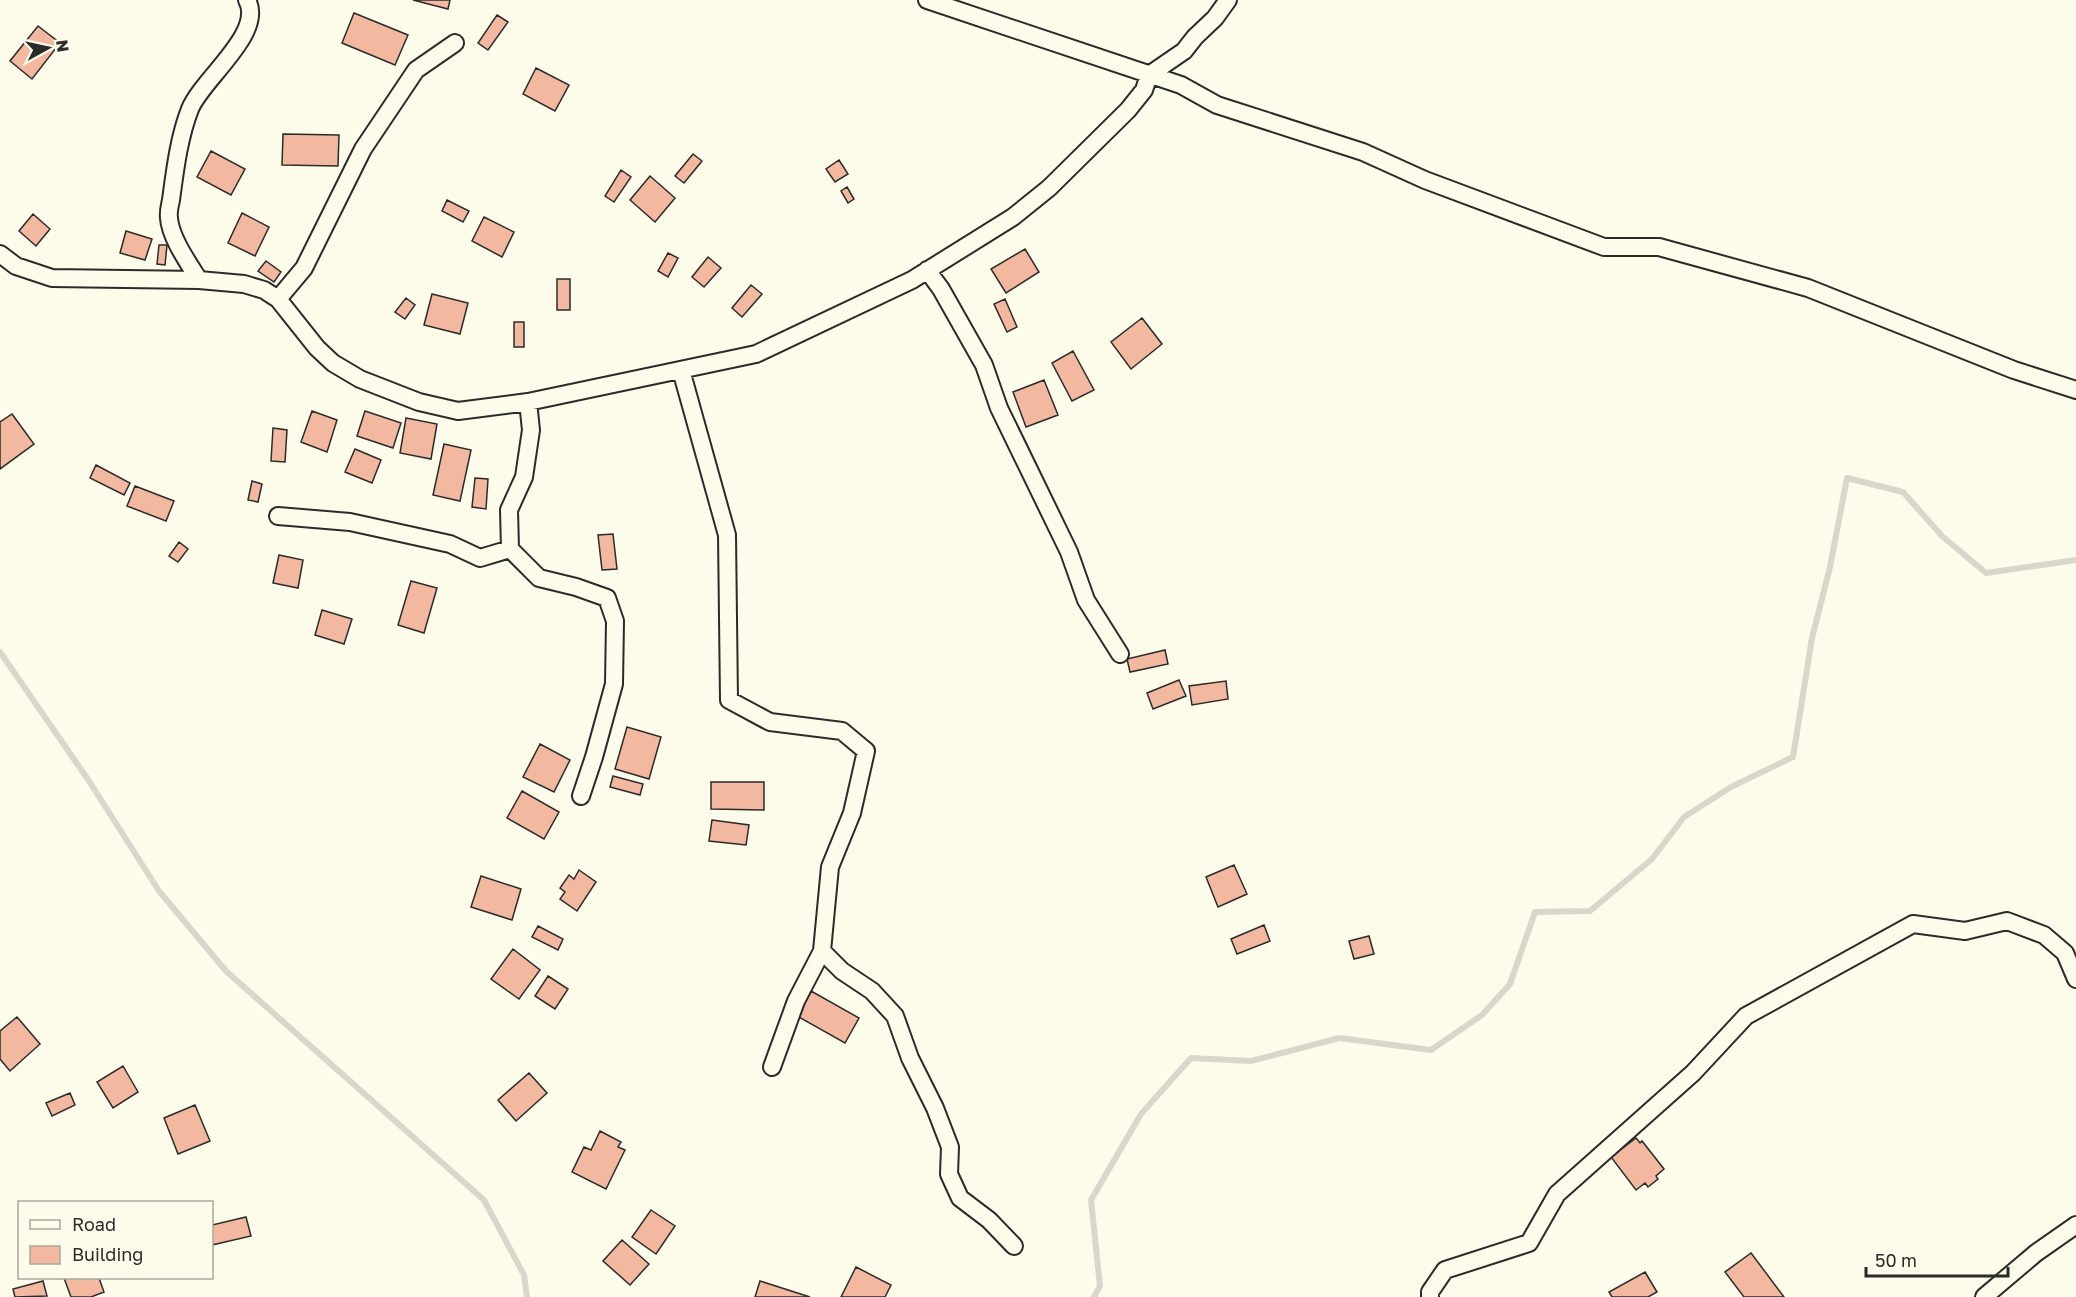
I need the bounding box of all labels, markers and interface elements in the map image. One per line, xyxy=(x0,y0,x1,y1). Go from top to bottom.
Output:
north arrow xyxy=(18,18,78,78)
text: N xyxy=(52,38,74,53)
legend xyxy=(18,1201,213,1279)
text: Road xyxy=(72,1213,116,1235)
scale bar xyxy=(1866,1240,2008,1278)
text: Building xyxy=(72,1243,143,1265)
text: 50 m xyxy=(1875,1249,1917,1271)

